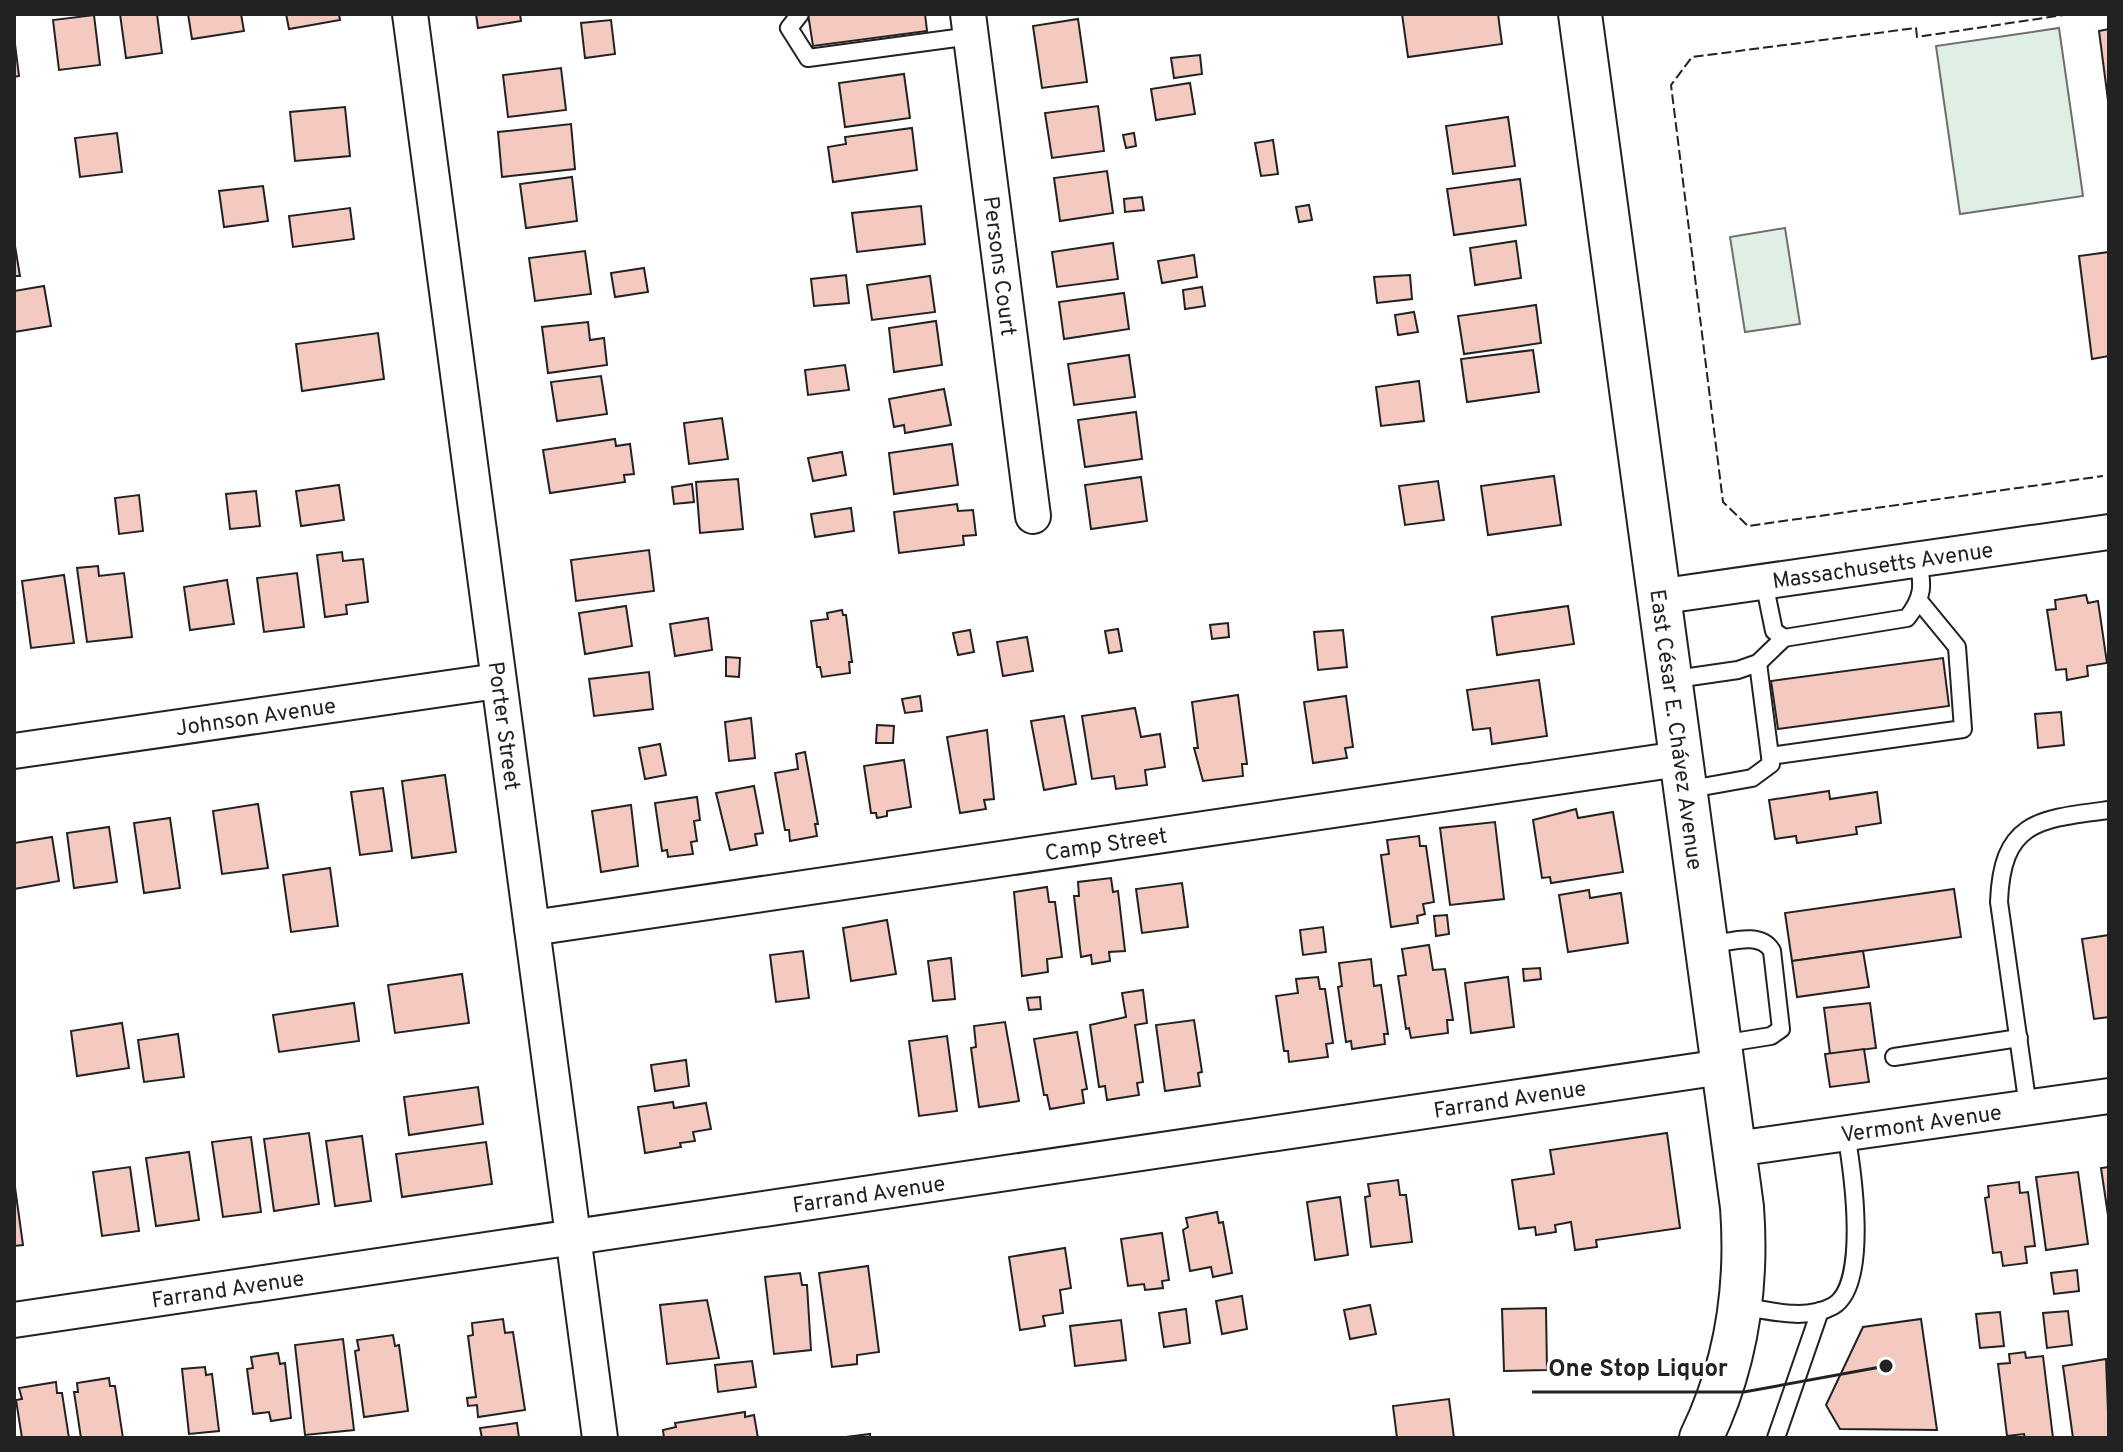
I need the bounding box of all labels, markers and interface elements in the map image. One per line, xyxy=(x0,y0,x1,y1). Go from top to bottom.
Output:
street label: Persons Court xyxy=(976,195,1021,338)
street label: Massachusetts Avenue xyxy=(1771,538,1995,596)
street label: East César E. Chávez Avenue xyxy=(1642,588,1707,872)
street label: Porter Street xyxy=(481,660,524,792)
street label: Johnson Avenue xyxy=(174,694,338,743)
street label: Camp Street xyxy=(1043,824,1169,868)
street label: Farrand Avenue xyxy=(1432,1076,1588,1126)
street label: Vermont Avenue xyxy=(1839,1100,2004,1150)
street label: Farrand Avenue xyxy=(791,1171,947,1221)
street label: Farrand Avenue xyxy=(150,1266,306,1315)
callout: One Stop Liquor xyxy=(1532,1344,1744,1392)
text: One Stop Liquor xyxy=(1548,1355,1728,1385)

